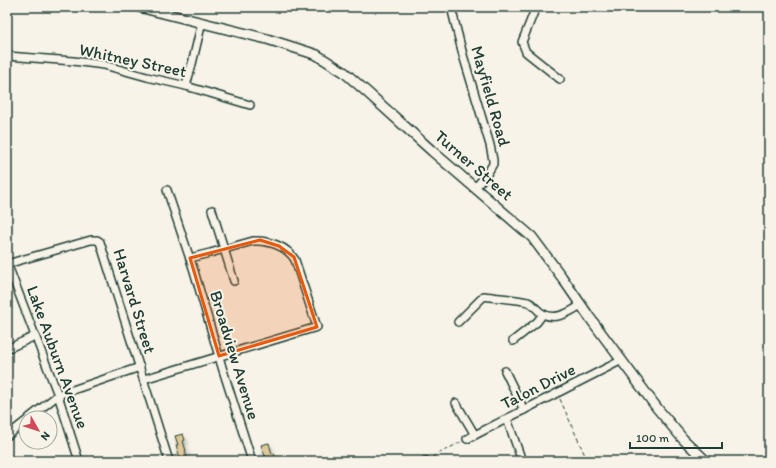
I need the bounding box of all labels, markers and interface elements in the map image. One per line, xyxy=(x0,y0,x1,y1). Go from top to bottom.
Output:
street label: Whitney Street xyxy=(77,39,189,81)
street label: Mayfield Road xyxy=(467,43,515,149)
street label: Turner Street xyxy=(431,126,517,204)
street label: Harvard Street xyxy=(110,246,160,356)
street label: Lake Auburn Avenue xyxy=(23,283,93,431)
street label: Broadview Avenue xyxy=(206,288,264,422)
street label: Talon Drive xyxy=(497,359,579,413)
north arrow xyxy=(18,410,58,450)
scale bar xyxy=(630,424,722,450)
text: N xyxy=(38,429,53,443)
text: 100 m xyxy=(636,431,669,445)

